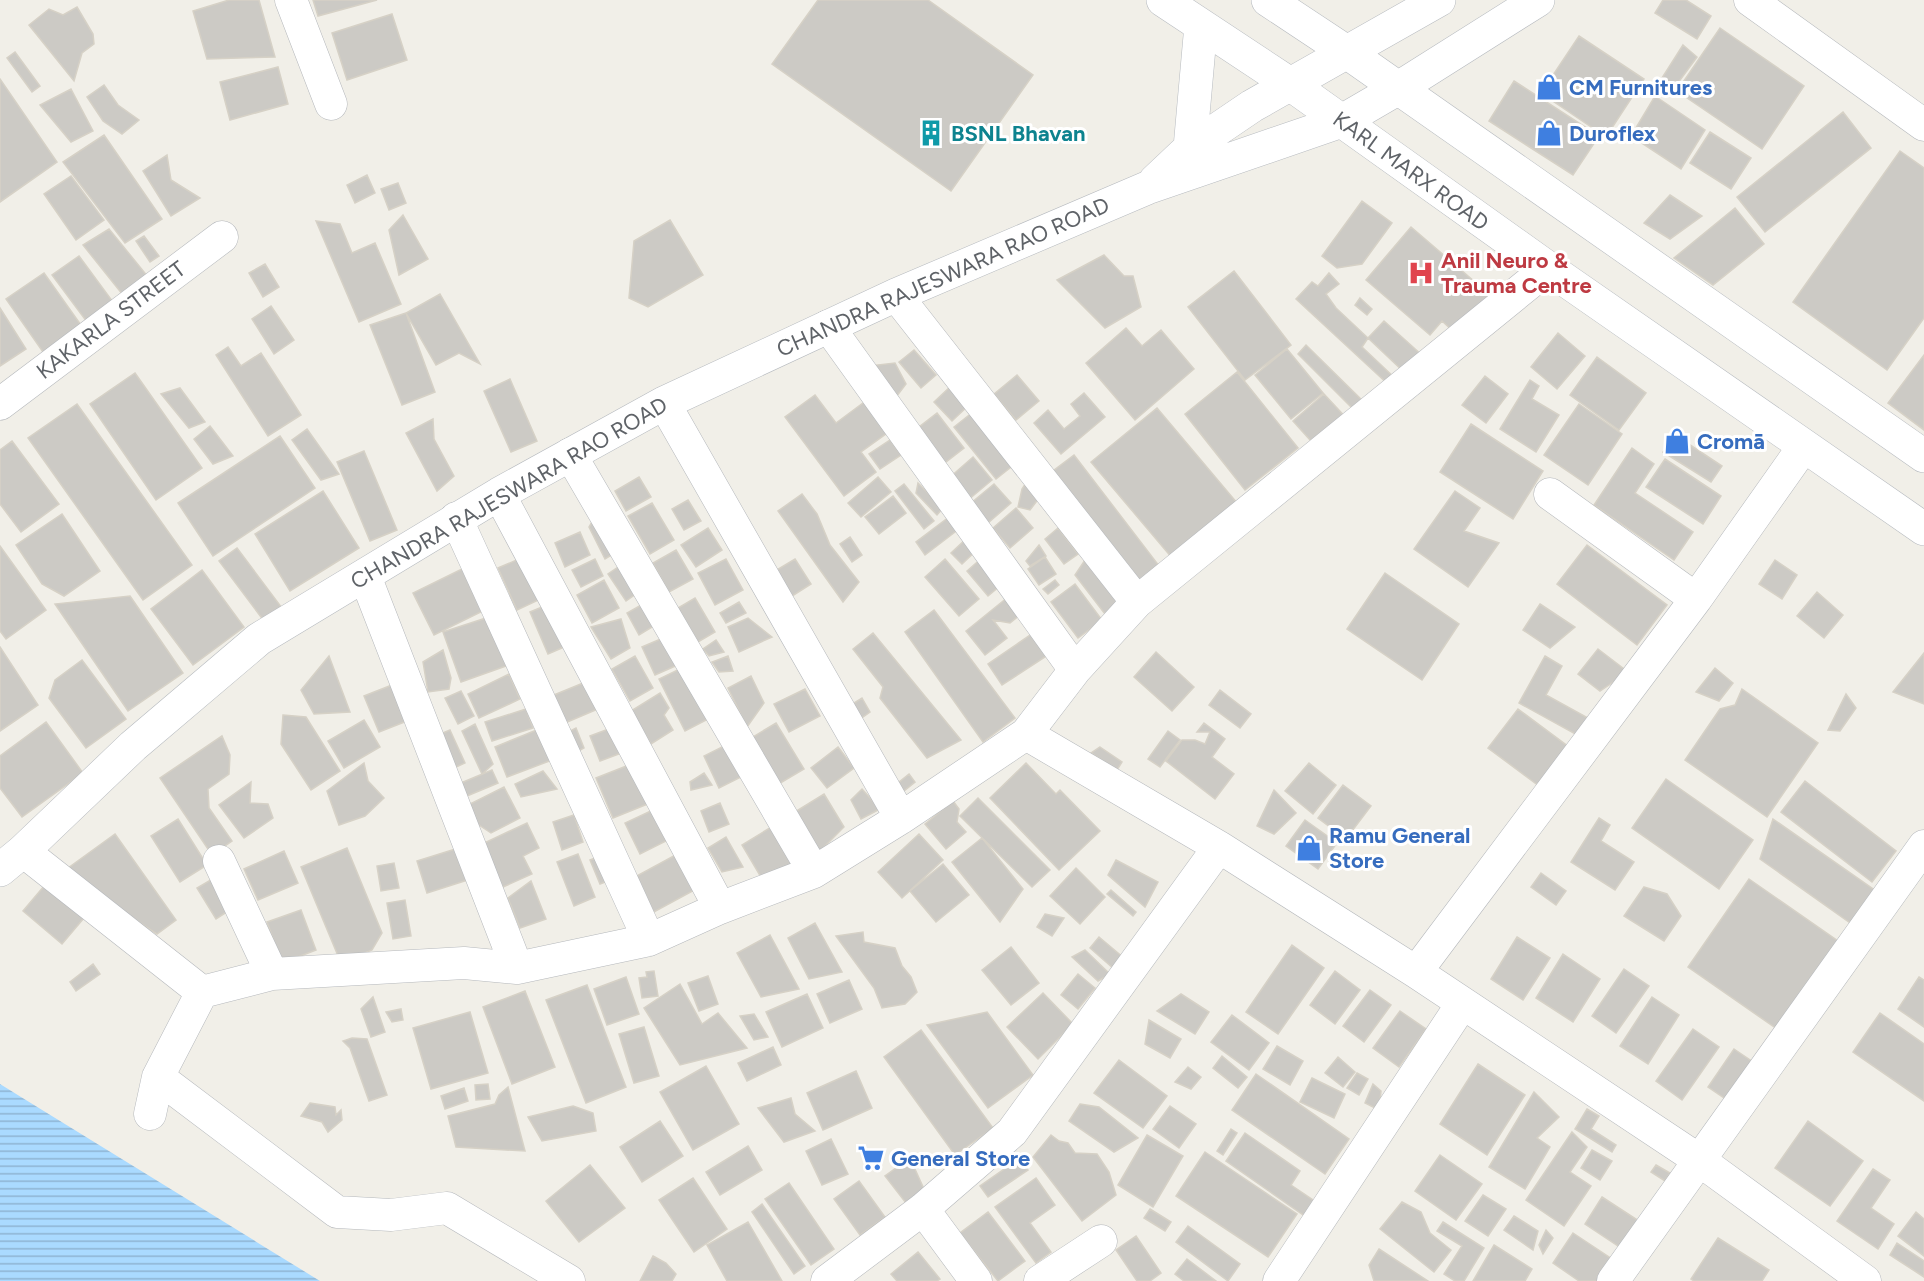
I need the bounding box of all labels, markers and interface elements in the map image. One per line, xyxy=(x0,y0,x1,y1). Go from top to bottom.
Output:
shop icon: CM Furnitures xyxy=(1534,72,1564,102)
place label: CM Furnitures xyxy=(1569,74,1712,101)
street label: KARL MARX ROAD xyxy=(1328,105,1494,237)
building icon: BSNL Bhavan xyxy=(916,118,946,148)
shop icon: Duroflex xyxy=(1534,118,1564,148)
place label: BSNL Bhavan xyxy=(951,120,1085,147)
place label: Duroflex xyxy=(1569,120,1656,147)
street label: CHANDRA RAJESWARA RAO ROAD xyxy=(773,191,1113,363)
place label: Anil Neuro & Trauma Centre xyxy=(1441,247,1592,299)
street label: KAKARLA STREET xyxy=(31,255,191,385)
hospital icon: Anil Neuro & Trauma Centre xyxy=(1406,258,1436,288)
street label: CHANDRA RAJESWARA RAO ROAD xyxy=(346,391,672,595)
shop icon: Cromā xyxy=(1662,426,1692,456)
place label: Cromā xyxy=(1697,428,1765,455)
place label: Ramu General Store xyxy=(1329,822,1471,874)
shop icon: Ramu General Store xyxy=(1294,833,1324,863)
supermarket icon: General Store xyxy=(856,1143,886,1173)
place label: General Store xyxy=(891,1145,1030,1172)

